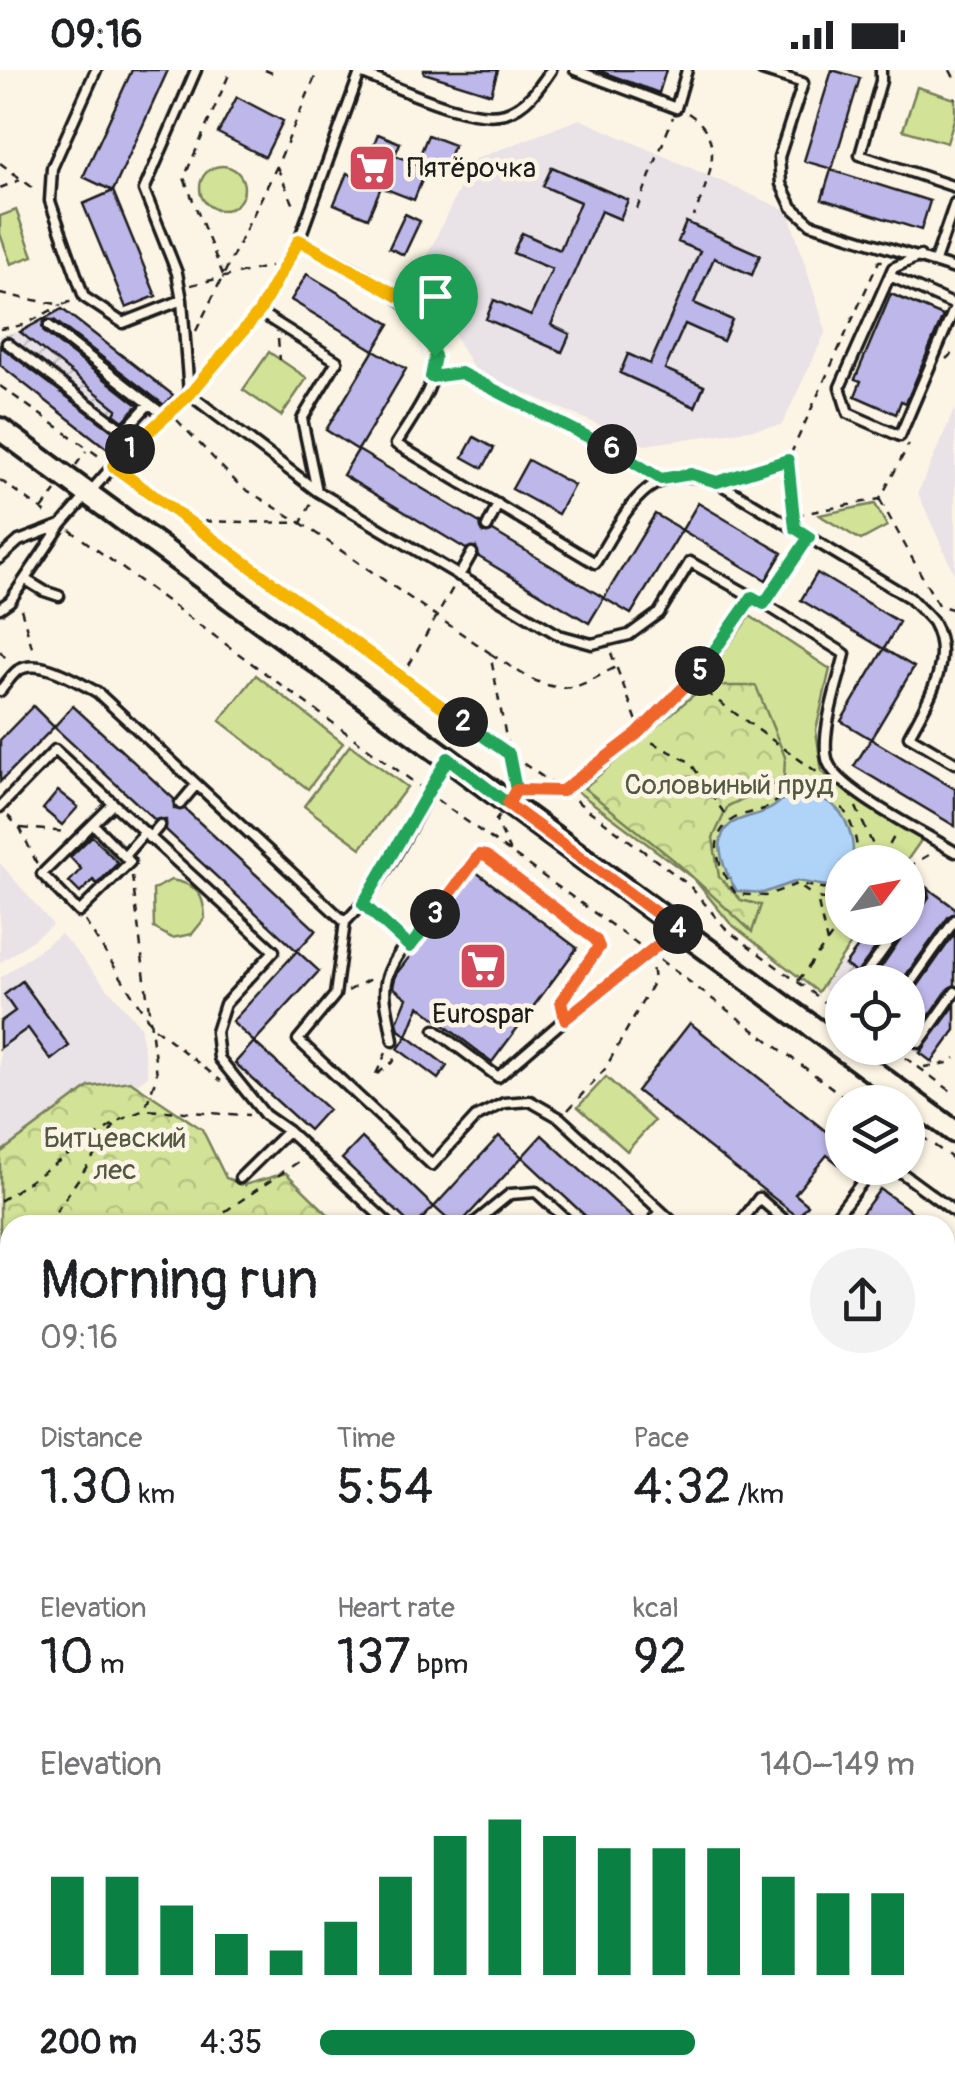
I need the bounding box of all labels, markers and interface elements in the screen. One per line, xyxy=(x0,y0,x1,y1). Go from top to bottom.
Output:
text: 09:16 xyxy=(50,11,143,59)
supermarket icon: Пятёрочка xyxy=(346,142,398,194)
place label: Пятёрочка xyxy=(407,151,536,186)
pin xyxy=(393,254,478,357)
icon: arrive xyxy=(408,269,463,324)
pin: 1 xyxy=(105,424,155,474)
pin: 6 xyxy=(587,424,637,474)
text: 1 xyxy=(125,431,135,466)
text: 6 xyxy=(604,431,620,466)
pin: 5 xyxy=(675,646,725,696)
text: 5 xyxy=(692,653,708,688)
pin: 2 xyxy=(438,697,488,747)
text: 2 xyxy=(455,704,471,739)
park label: Соловьиный пруд xyxy=(625,768,834,803)
north arrow xyxy=(825,845,925,945)
map controls xyxy=(825,845,925,1185)
pin: 3 xyxy=(410,889,460,939)
text: 3 xyxy=(427,896,443,931)
pin: 4 xyxy=(653,904,703,954)
text: 4 xyxy=(670,911,686,946)
supermarket icon: Eurospar xyxy=(457,940,509,992)
button: locate xyxy=(825,965,925,1065)
place label: Eurospar xyxy=(432,997,534,1032)
button: layers xyxy=(825,1085,925,1185)
park label: Битцевский лес xyxy=(44,1121,187,1188)
text: Morning run xyxy=(40,1246,318,1315)
button: share xyxy=(810,1248,915,1353)
text: 09:16 xyxy=(40,1318,118,1358)
text: Distance xyxy=(40,1421,142,1456)
text: Time xyxy=(337,1421,395,1456)
text: Pace xyxy=(633,1421,689,1456)
text: 1.30 xyxy=(40,1456,133,1519)
text: 5:54 xyxy=(337,1456,433,1519)
text: 4:32 xyxy=(633,1456,732,1519)
text: km xyxy=(133,1477,175,1512)
text: /km xyxy=(732,1477,784,1512)
text: Elevation xyxy=(40,1591,147,1626)
text: Heart rate xyxy=(337,1591,455,1626)
text: kcal xyxy=(633,1591,679,1626)
text: 10 xyxy=(40,1626,94,1689)
text: 137 xyxy=(337,1626,411,1689)
text: 92 xyxy=(633,1626,687,1689)
text: m xyxy=(94,1647,125,1682)
text: bpm xyxy=(411,1647,468,1682)
text: Elevation xyxy=(40,1745,162,1785)
text: 140–149 m xyxy=(760,1745,915,1785)
text: 200 m xyxy=(40,2023,137,2063)
text: 4:35 xyxy=(200,2023,262,2063)

